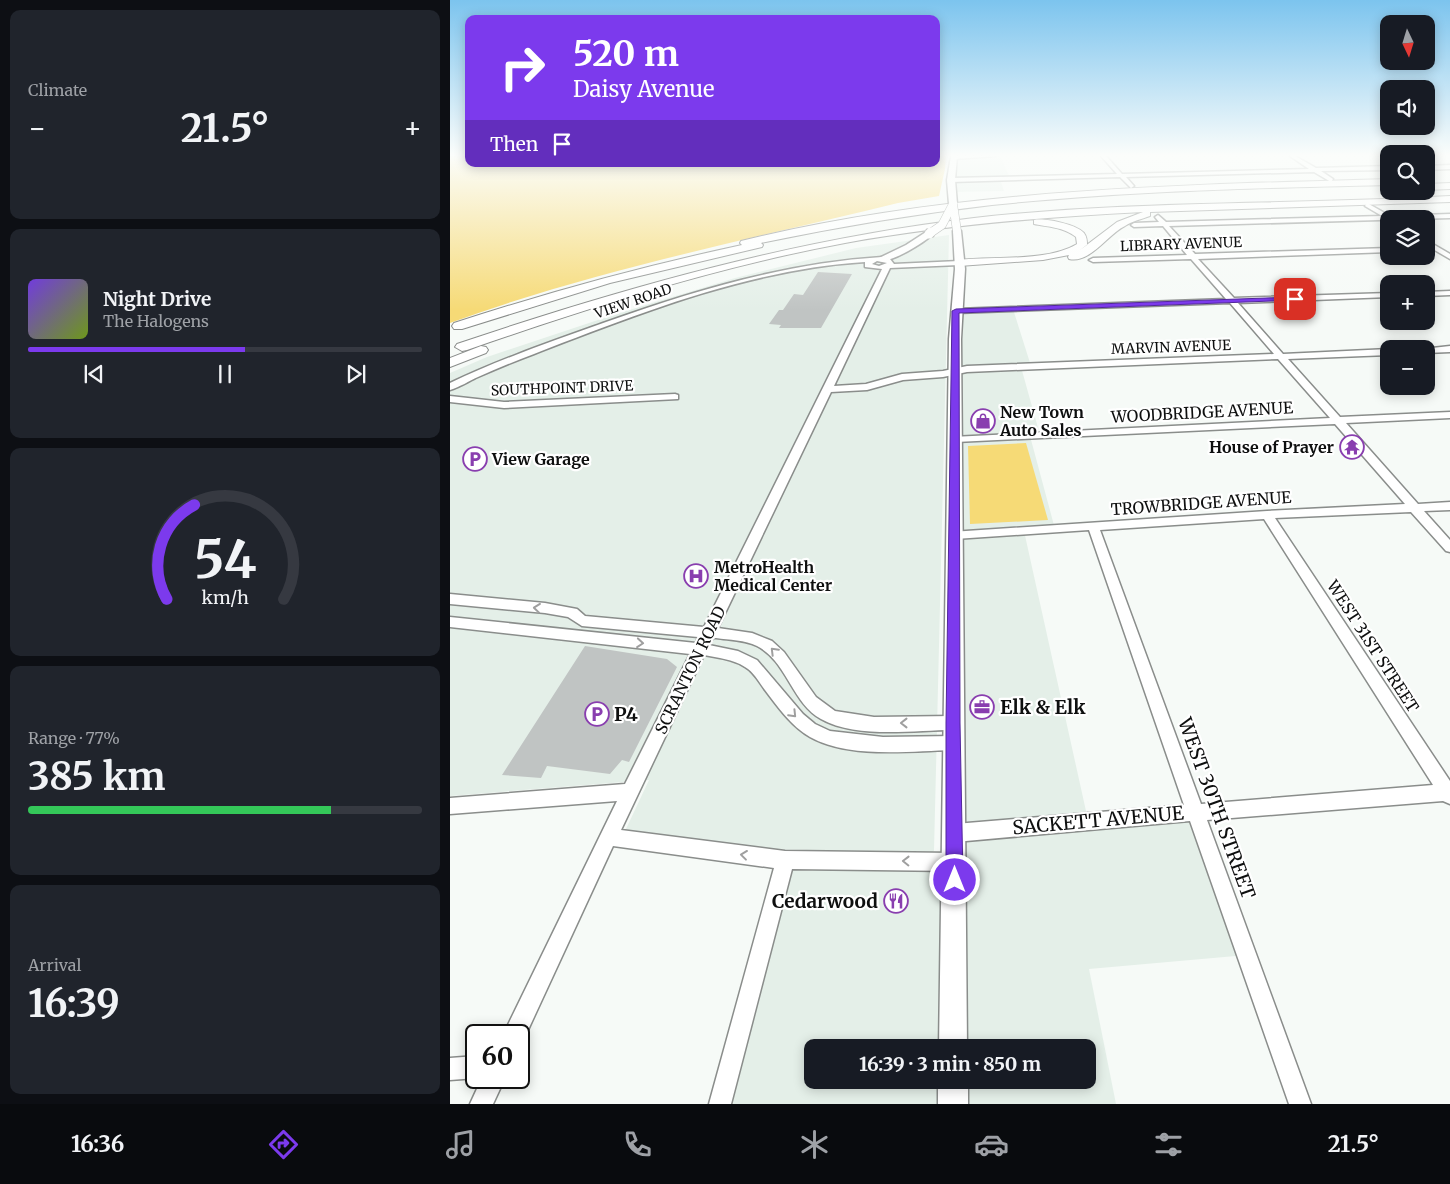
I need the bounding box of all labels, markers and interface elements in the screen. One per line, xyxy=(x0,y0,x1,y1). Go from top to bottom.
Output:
north arrow xyxy=(1380,15,1435,70)
map controls xyxy=(1380,15,1435,395)
text: 520 m xyxy=(573,32,679,76)
icon: right xyxy=(490,35,555,100)
text: Daisy Avenue xyxy=(573,75,714,103)
text: Climate xyxy=(28,80,87,100)
button: sound xyxy=(1380,80,1435,135)
text: 21.5° xyxy=(181,105,269,152)
text: − xyxy=(28,110,47,146)
text: + xyxy=(403,110,422,146)
icon: arrive xyxy=(548,130,576,158)
text: Then xyxy=(490,132,538,156)
button: search xyxy=(1380,145,1435,200)
button: layers xyxy=(1380,210,1435,265)
street label: LIBRARY AVENUE xyxy=(1120,233,1242,255)
button: + xyxy=(1380,275,1435,330)
pin xyxy=(1274,278,1316,320)
street label: VIEW ROAD xyxy=(591,279,674,323)
icon: arrive xyxy=(1281,285,1309,313)
text: Night Drive xyxy=(103,287,211,311)
text: The Halogens xyxy=(103,311,209,331)
street label: MARVIN AVENUE xyxy=(1111,336,1231,358)
button: − xyxy=(1380,340,1435,395)
icon: previous xyxy=(80,360,108,388)
icon: pause xyxy=(211,360,239,388)
icon: next xyxy=(342,360,370,388)
street label: SOUTHPOINT DRIVE xyxy=(490,377,634,399)
street label: WOODBRIDGE AVENUE xyxy=(1110,397,1294,427)
place label: New Town Auto Sales xyxy=(999,402,1084,440)
shop icon: New Town Auto Sales xyxy=(970,408,996,434)
temple icon: House of Prayer xyxy=(1339,434,1365,460)
place label: House of Prayer xyxy=(1209,437,1335,457)
parking icon: View Garage xyxy=(462,446,488,472)
place label: View Garage xyxy=(491,449,590,469)
street label: TROWBRIDGE AVENUE xyxy=(1110,487,1293,519)
text: 54 xyxy=(194,527,256,592)
place label: MetroHealth Medical Center xyxy=(714,557,833,595)
hospital icon: MetroHealth Medical Center xyxy=(683,563,709,589)
street label: WEST 31ST STREET xyxy=(1322,575,1423,716)
text: km/h xyxy=(201,586,249,609)
one-way arrow xyxy=(533,602,541,613)
street label: SCRANTON ROAD xyxy=(650,603,730,737)
one-way arrow xyxy=(636,637,644,648)
one-way arrow xyxy=(771,648,780,657)
office icon: Elk & Elk xyxy=(969,694,995,720)
place label: Elk & Elk xyxy=(1000,695,1086,719)
parking icon: P4 xyxy=(584,701,610,727)
place label: P4 xyxy=(614,702,638,726)
one-way arrow xyxy=(787,709,796,718)
street label: WEST 30TH STREET xyxy=(1173,713,1261,902)
one-way arrow xyxy=(900,718,908,728)
text: Range · 77% xyxy=(28,728,120,748)
text: 385 km xyxy=(28,753,166,800)
street label: SACKETT AVENUE xyxy=(1011,801,1185,839)
one-way arrow xyxy=(739,850,747,861)
position arrow xyxy=(928,853,980,905)
one-way arrow xyxy=(902,856,910,866)
restaurant icon: Cedarwood xyxy=(883,888,909,914)
place label: Cedarwood xyxy=(772,889,878,913)
text: Arrival xyxy=(28,955,81,975)
text: 16:39 xyxy=(28,980,120,1027)
speed limit sign: 60 xyxy=(465,1024,530,1089)
text: 16:39 · 3 min · 850 m xyxy=(859,1052,1041,1076)
icon: directions xyxy=(266,1127,301,1162)
icon: music xyxy=(443,1127,478,1162)
icon: phone xyxy=(620,1127,655,1162)
icon: climate xyxy=(797,1127,832,1162)
icon: car xyxy=(974,1127,1009,1162)
icon: filters xyxy=(1151,1127,1186,1162)
text: 16:36 xyxy=(71,1130,124,1158)
text: 21.5° xyxy=(1328,1130,1379,1158)

